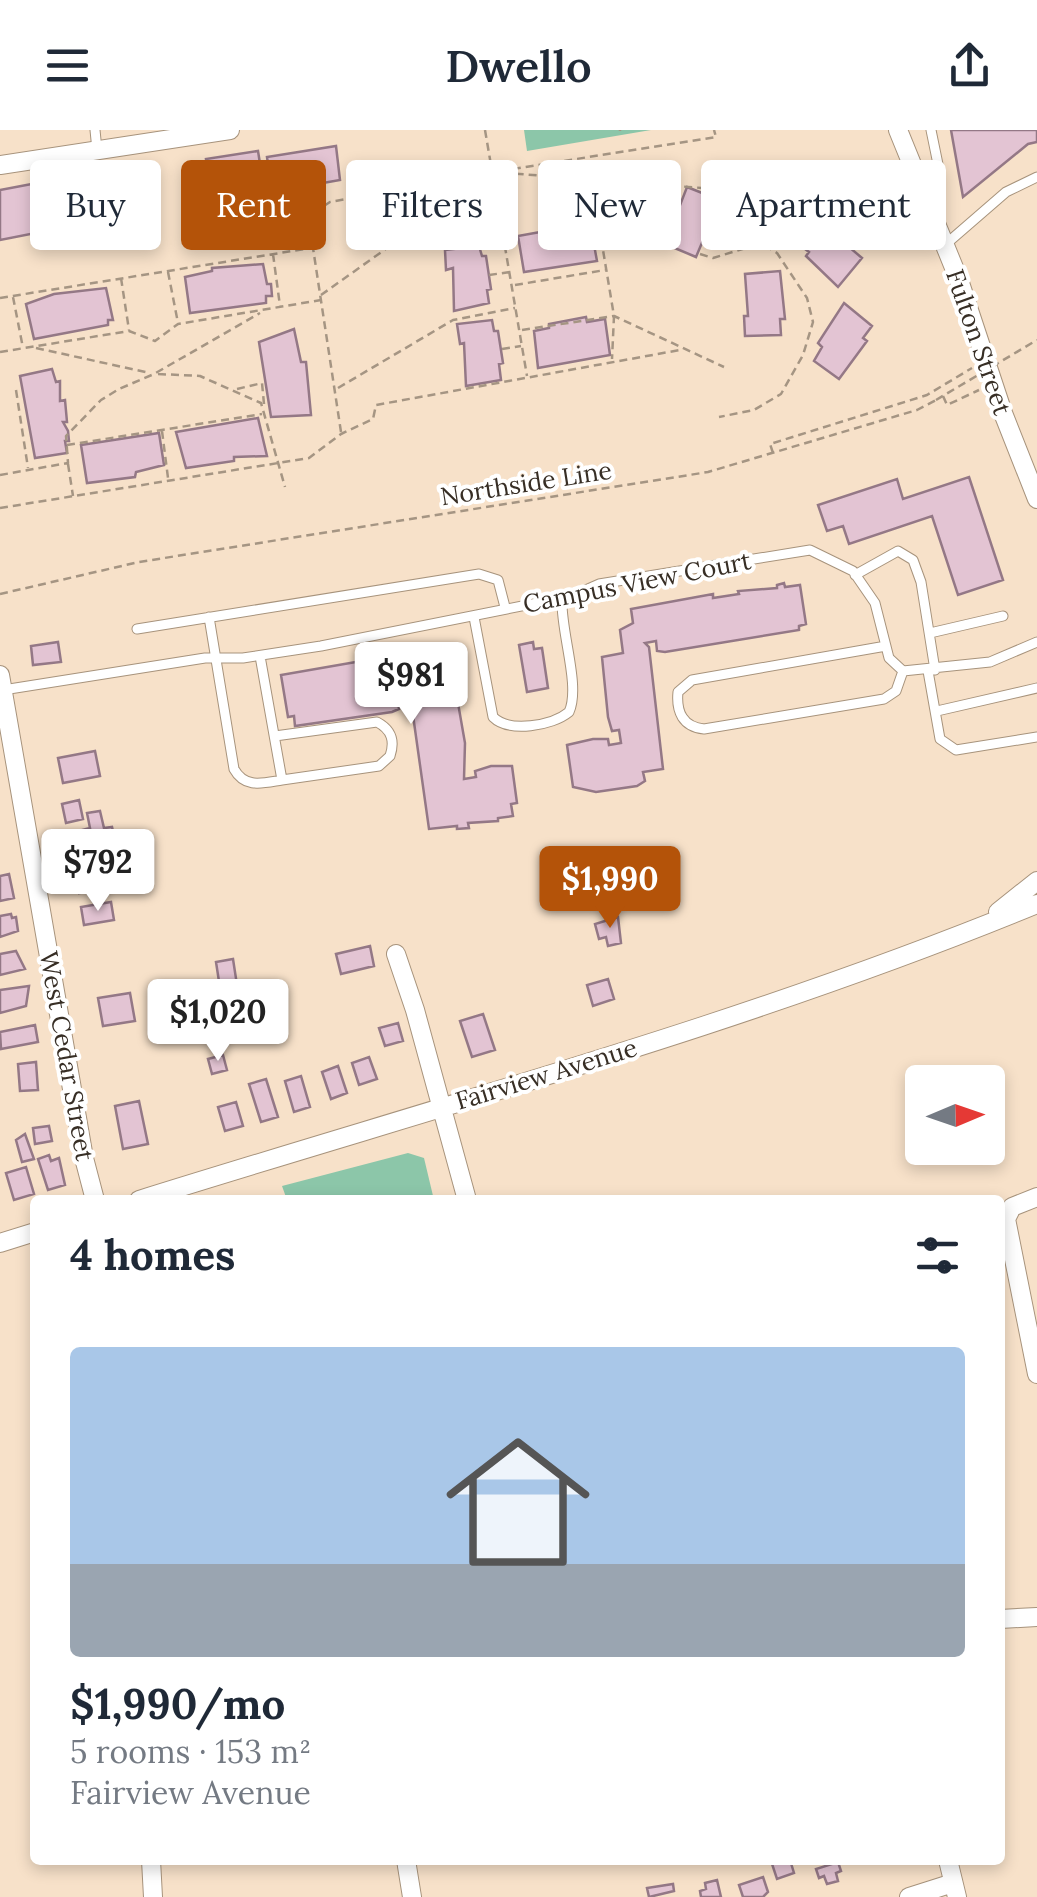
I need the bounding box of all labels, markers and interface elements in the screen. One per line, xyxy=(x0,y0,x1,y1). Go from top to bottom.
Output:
text: Dwello xyxy=(445,37,592,94)
icon: menu xyxy=(40,38,95,93)
icon: share xyxy=(942,38,997,93)
chip: Buy xyxy=(30,160,161,250)
chip: Rent xyxy=(181,160,326,250)
chip: Filters xyxy=(346,160,518,250)
chip: New xyxy=(538,160,681,250)
chip: Apartment xyxy=(701,160,946,250)
street label: Fulton Street xyxy=(939,265,1019,419)
street label: Northside Line xyxy=(438,454,614,512)
street label: Campus View Court xyxy=(520,544,754,620)
pin: $981 xyxy=(352,642,470,727)
text: $981 xyxy=(377,654,445,695)
pin: $792 xyxy=(39,829,157,914)
text: $792 xyxy=(63,841,133,882)
pin: $1,990 xyxy=(529,846,691,931)
text: $1,990 xyxy=(561,858,659,899)
street label: West Cedar Street xyxy=(33,949,101,1164)
pin: $1,020 xyxy=(137,979,299,1064)
text: $1,020 xyxy=(169,991,267,1032)
street label: Fairview Avenue xyxy=(451,1031,641,1117)
north arrow xyxy=(905,1065,1005,1165)
map controls xyxy=(905,1065,1005,1165)
text: 4 homes xyxy=(70,1228,235,1282)
icon: filters xyxy=(910,1228,965,1283)
icon: home xyxy=(428,1412,608,1592)
text: $1,990/mo xyxy=(70,1677,285,1731)
text: 5 rooms · 153 m² xyxy=(70,1731,311,1772)
text: Fairview Avenue xyxy=(70,1772,311,1813)

